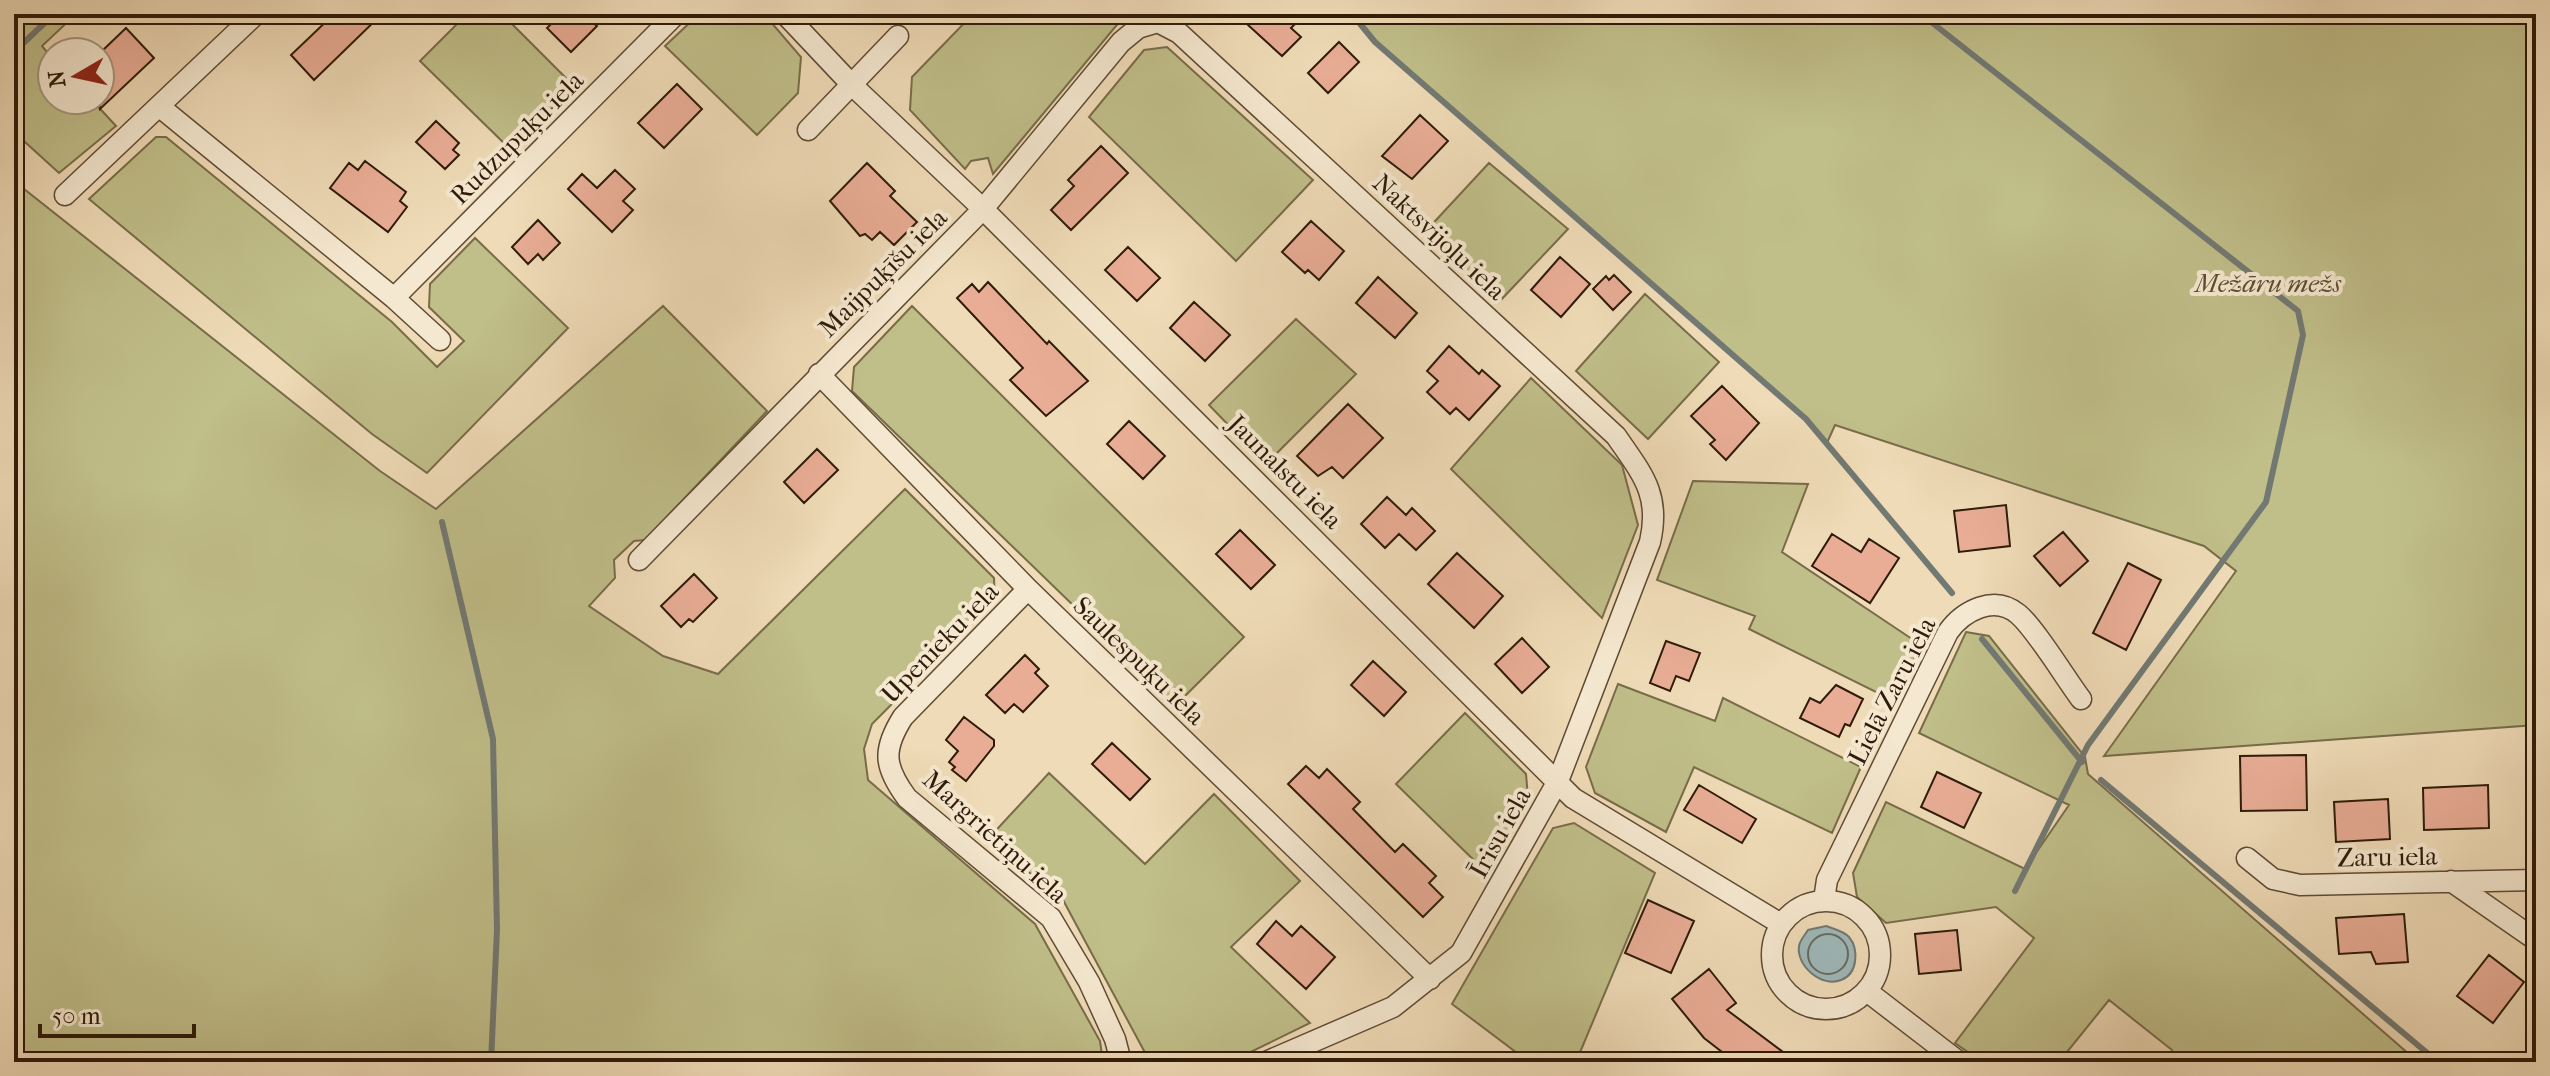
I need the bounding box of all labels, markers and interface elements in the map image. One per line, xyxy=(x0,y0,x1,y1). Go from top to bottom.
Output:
north arrow xyxy=(36,36,116,116)
street label: Rudzupuķu iela xyxy=(444,64,591,211)
text: N xyxy=(43,68,71,89)
street label: Naktsvijoļu iela xyxy=(1366,168,1513,307)
street label: Maijpuķīšu iela xyxy=(812,202,954,344)
park label: Mežāru mežs xyxy=(2193,268,2342,299)
street label: Jaunalstu iela xyxy=(1220,407,1349,536)
street label: Upenieku iela xyxy=(875,576,1006,710)
street label: Saulespuķu iela xyxy=(1067,590,1212,732)
street label: Lielā Zaru iela xyxy=(1842,611,1943,770)
street label: Margrietiņu iela xyxy=(916,764,1074,911)
street label: Īrisu iela xyxy=(1463,782,1538,883)
street label: Zaru iela xyxy=(2336,841,2438,873)
scale bar xyxy=(40,988,194,1038)
text: 50 m xyxy=(52,1002,101,1030)

